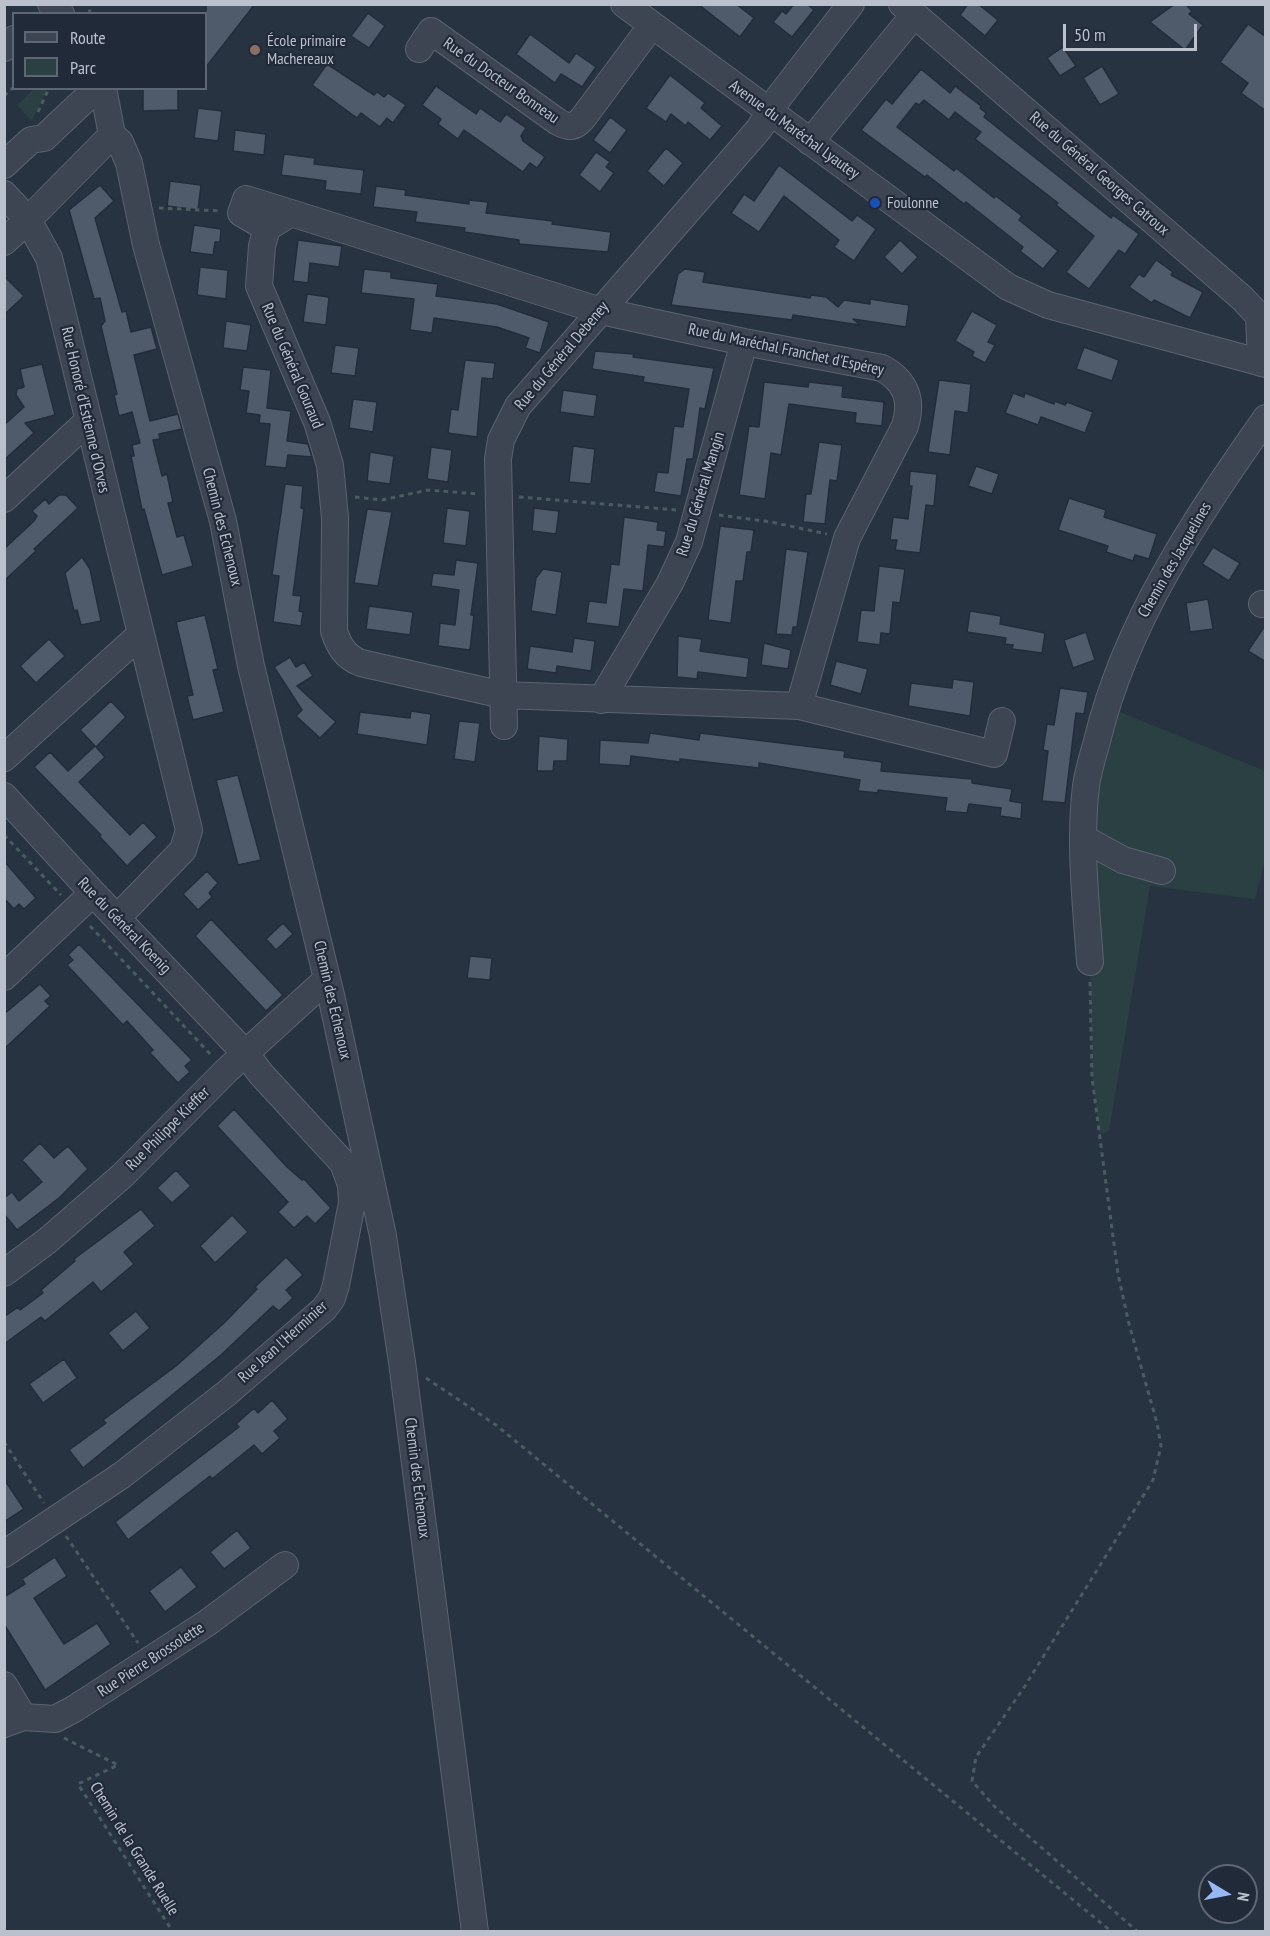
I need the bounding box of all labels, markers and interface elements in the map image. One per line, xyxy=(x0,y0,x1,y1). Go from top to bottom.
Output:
legend xyxy=(12,12,207,90)
scale bar xyxy=(1066,12,1200,50)
text: 50 m xyxy=(1074,23,1106,46)
text: Route xyxy=(70,26,106,49)
place label: École primaire Machereaux xyxy=(267,31,346,69)
street label: Rue du Docteur Bonneau xyxy=(439,34,563,128)
marker: École primaire Machereaux xyxy=(248,43,262,57)
text: Parc xyxy=(70,56,96,79)
street label: Avenue du Maréchal Lyautey xyxy=(725,76,863,184)
street label: Rue du Général Georges Catroux xyxy=(1025,108,1173,240)
place label: Foulonne xyxy=(887,193,939,213)
marker: Foulonne xyxy=(868,196,882,210)
street label: Rue du Général Debeney xyxy=(511,298,613,414)
street label: Rue du Général Gouraud xyxy=(257,300,327,432)
street label: Rue du Maréchal Franchet d'Espérey xyxy=(686,320,886,380)
street label: Rue Honoré d'Estienne d'Orves xyxy=(57,325,113,495)
street label: Rue du Général Mangin xyxy=(673,430,729,558)
street label: Chemin des Echenoux xyxy=(198,466,246,588)
street label: Chemin des Jacquelines xyxy=(1134,499,1216,621)
street label: Rue du Général Koenig xyxy=(73,874,175,978)
street label: Chemin des Echenoux xyxy=(309,939,355,1061)
street label: Rue Philippe Kieffer xyxy=(122,1083,214,1175)
street label: Rue Jean l'Herminier xyxy=(234,1297,332,1387)
street label: Chemin des Echenoux xyxy=(400,1417,434,1539)
street label: Rue Pierre Brossolette xyxy=(94,1618,208,1702)
street label: Chemin de la Grande Ruelle xyxy=(85,1779,183,1919)
north arrow xyxy=(1198,1864,1258,1924)
text: N xyxy=(1233,1891,1254,1903)

